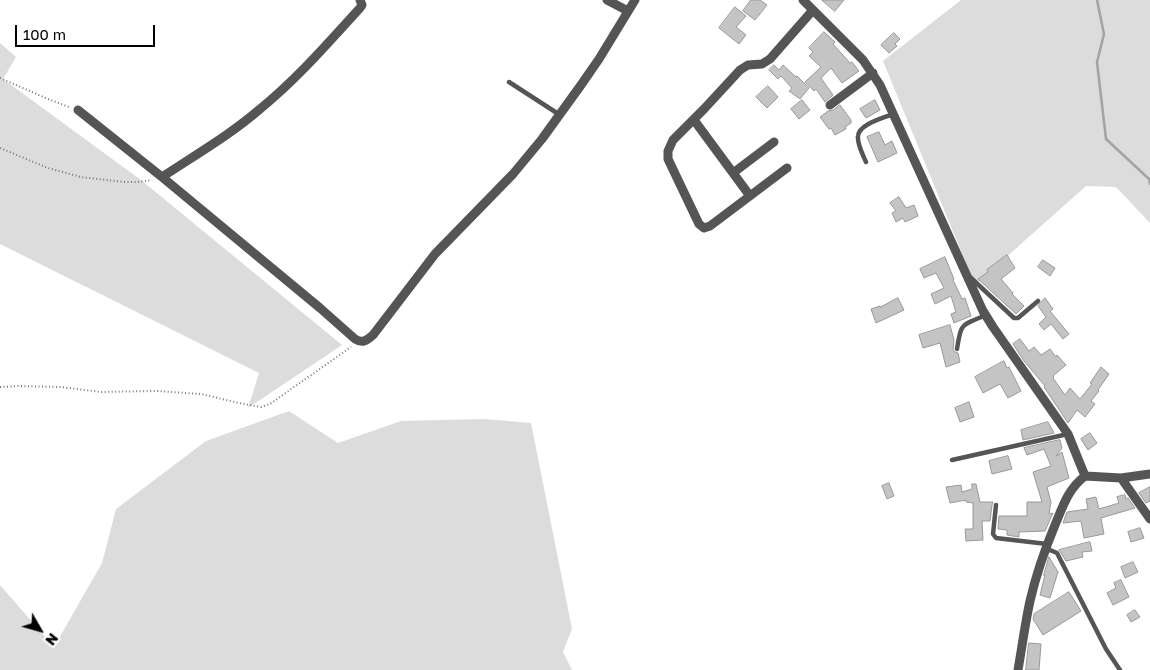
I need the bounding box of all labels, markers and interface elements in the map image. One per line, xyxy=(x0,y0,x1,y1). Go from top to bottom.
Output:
scale bar xyxy=(18,15,158,47)
text: 100 m xyxy=(23,25,66,43)
north arrow xyxy=(15,605,65,655)
text: N xyxy=(42,630,62,649)

